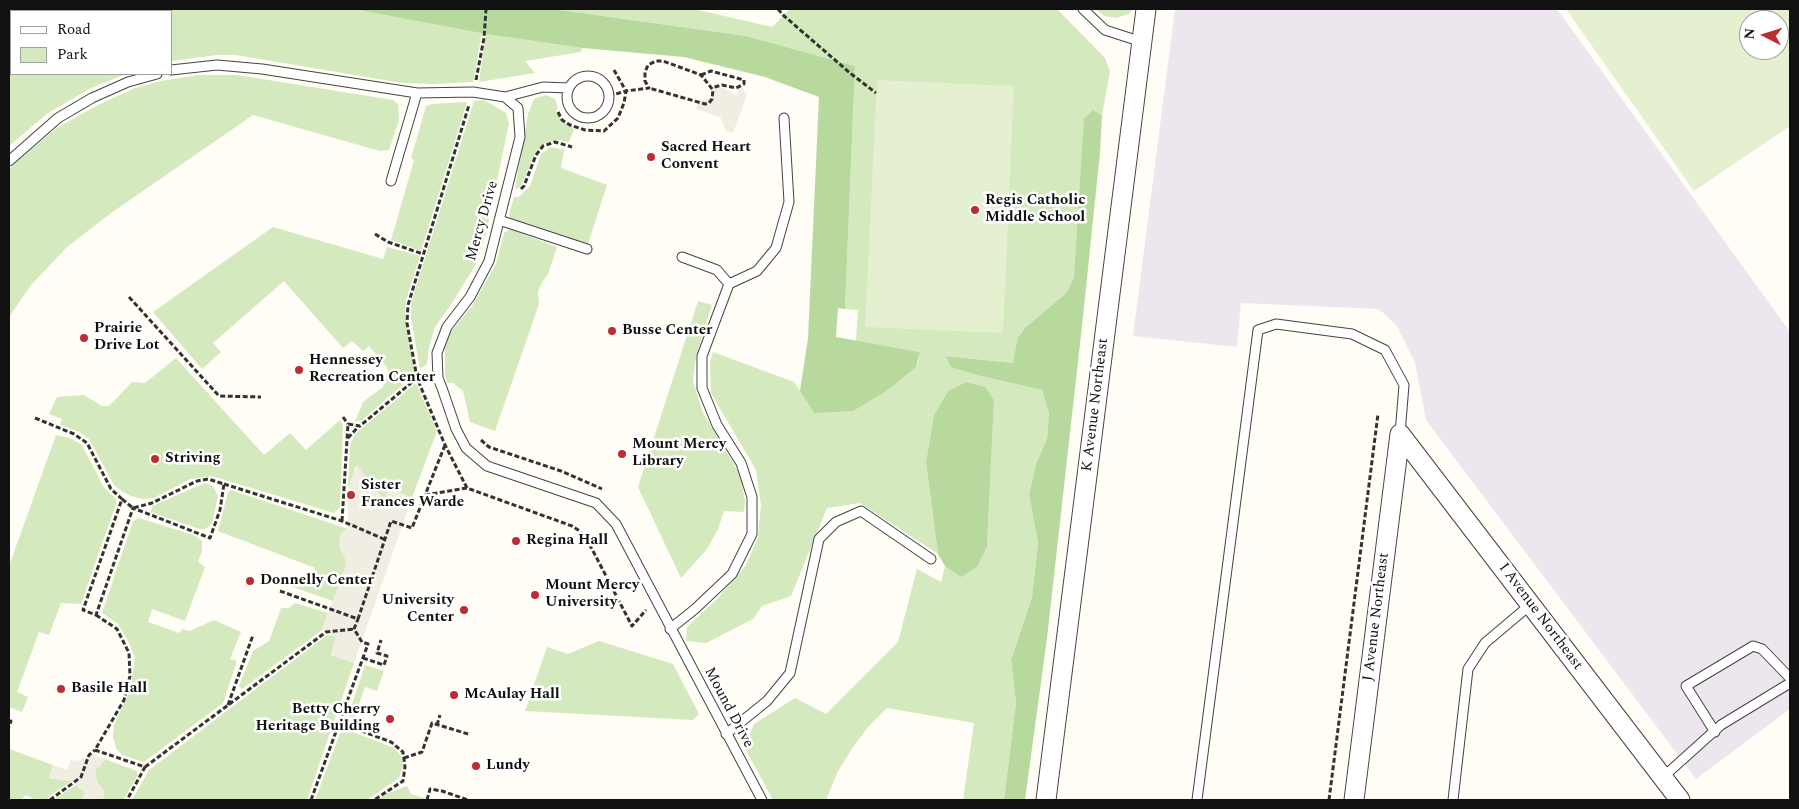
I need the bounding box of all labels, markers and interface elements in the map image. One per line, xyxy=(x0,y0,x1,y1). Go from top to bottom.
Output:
legend xyxy=(10,10,172,75)
north arrow xyxy=(1739,10,1789,60)
text: Road xyxy=(57,18,91,41)
text: N xyxy=(1739,27,1761,40)
text: Park xyxy=(57,43,88,66)
place label: Sacred Heart Convent xyxy=(661,139,751,174)
marker: Sacred Heart Convent xyxy=(645,151,657,163)
street label: Mercy Drive xyxy=(463,179,503,263)
place label: Regis Catholic Middle School xyxy=(985,192,1085,227)
marker: Regis Catholic Middle School xyxy=(969,204,981,216)
place label: Prairie Drive Lot xyxy=(94,320,160,355)
place label: Busse Center xyxy=(622,322,712,340)
marker: Busse Center xyxy=(606,325,618,337)
marker: Prairie Drive Lot xyxy=(78,332,90,344)
street label: K Avenue Northeast xyxy=(1079,337,1113,473)
place label: Hennessey Recreation Center xyxy=(309,352,435,387)
marker: Hennessey Recreation Center xyxy=(293,364,305,376)
place label: Mount Mercy Library xyxy=(632,436,726,471)
marker: Mount Mercy Library xyxy=(616,448,628,460)
place label: Striving xyxy=(165,450,221,468)
marker: Striving xyxy=(149,453,161,465)
place label: Sister Frances Warde xyxy=(361,477,464,512)
marker: Sister Frances Warde xyxy=(345,489,357,501)
place label: Regina Hall xyxy=(526,532,608,550)
marker: Regina Hall xyxy=(510,535,522,547)
street label: J Avenue Northeast xyxy=(1360,552,1394,682)
street label: I Avenue Northeast xyxy=(1494,560,1586,674)
place label: Donnelly Center xyxy=(260,572,374,590)
marker: Donnelly Center xyxy=(244,575,256,587)
place label: Mount Mercy University xyxy=(545,577,639,612)
marker: Mount Mercy University xyxy=(529,589,541,601)
place label: University Center xyxy=(382,592,454,627)
marker: University Center xyxy=(458,604,470,616)
street label: Mound Drive xyxy=(699,665,757,751)
place label: Basile Hall xyxy=(71,680,147,698)
marker: Basile Hall xyxy=(55,683,67,695)
place label: McAulay Hall xyxy=(464,686,560,704)
marker: McAulay Hall xyxy=(448,689,460,701)
place label: Betty Cherry Heritage Building xyxy=(256,701,380,736)
marker: Betty Cherry Heritage Building xyxy=(384,713,396,725)
place label: Lundy xyxy=(486,757,530,775)
marker: Lundy xyxy=(470,760,482,772)

